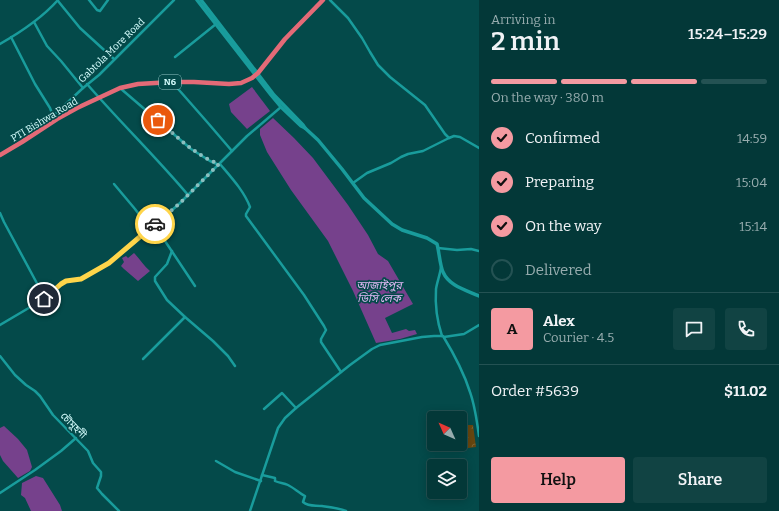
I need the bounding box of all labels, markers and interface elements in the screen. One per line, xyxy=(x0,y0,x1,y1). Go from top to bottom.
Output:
text: Arriving in xyxy=(491,12,556,27)
street label: Gabtola More Road xyxy=(76,16,147,85)
text: 15:24–15:29 xyxy=(688,25,767,43)
text: 2 min xyxy=(491,26,560,57)
road number: N6 xyxy=(159,75,181,89)
text: On the way · 380 m xyxy=(491,90,604,105)
street label: PTI Bishwa Road xyxy=(9,95,80,144)
pin xyxy=(141,103,175,137)
icon: bag xyxy=(147,109,169,131)
icon: check xyxy=(491,127,513,149)
text: Confirmed xyxy=(525,129,600,147)
text: 14:59 xyxy=(737,131,767,146)
icon: check xyxy=(491,171,513,193)
text: Preparing xyxy=(525,173,594,191)
text: 15:04 xyxy=(736,175,767,190)
courier xyxy=(135,204,175,244)
icon: car xyxy=(144,213,166,235)
icon: check xyxy=(491,215,513,237)
text: On the way xyxy=(525,217,602,235)
text: 15:14 xyxy=(739,219,767,234)
text: Delivered xyxy=(525,261,592,279)
water label: আজাইপুর ডিসি লেক xyxy=(356,278,404,305)
pin xyxy=(27,282,61,316)
icon: home xyxy=(33,288,55,310)
button: chat xyxy=(673,308,715,350)
button: phone xyxy=(725,308,767,350)
text: Alex xyxy=(543,312,575,330)
text: A xyxy=(507,320,517,338)
text: Courier · 4.5 xyxy=(543,330,614,345)
text: Order #5639 xyxy=(491,382,579,400)
text: $11.02 xyxy=(724,382,767,400)
street label: চৌমুহনী xyxy=(58,410,89,441)
north arrow xyxy=(427,411,467,451)
map controls xyxy=(427,411,467,499)
button: Help xyxy=(491,457,625,503)
button: Share xyxy=(633,457,767,503)
button: layers xyxy=(427,459,467,499)

